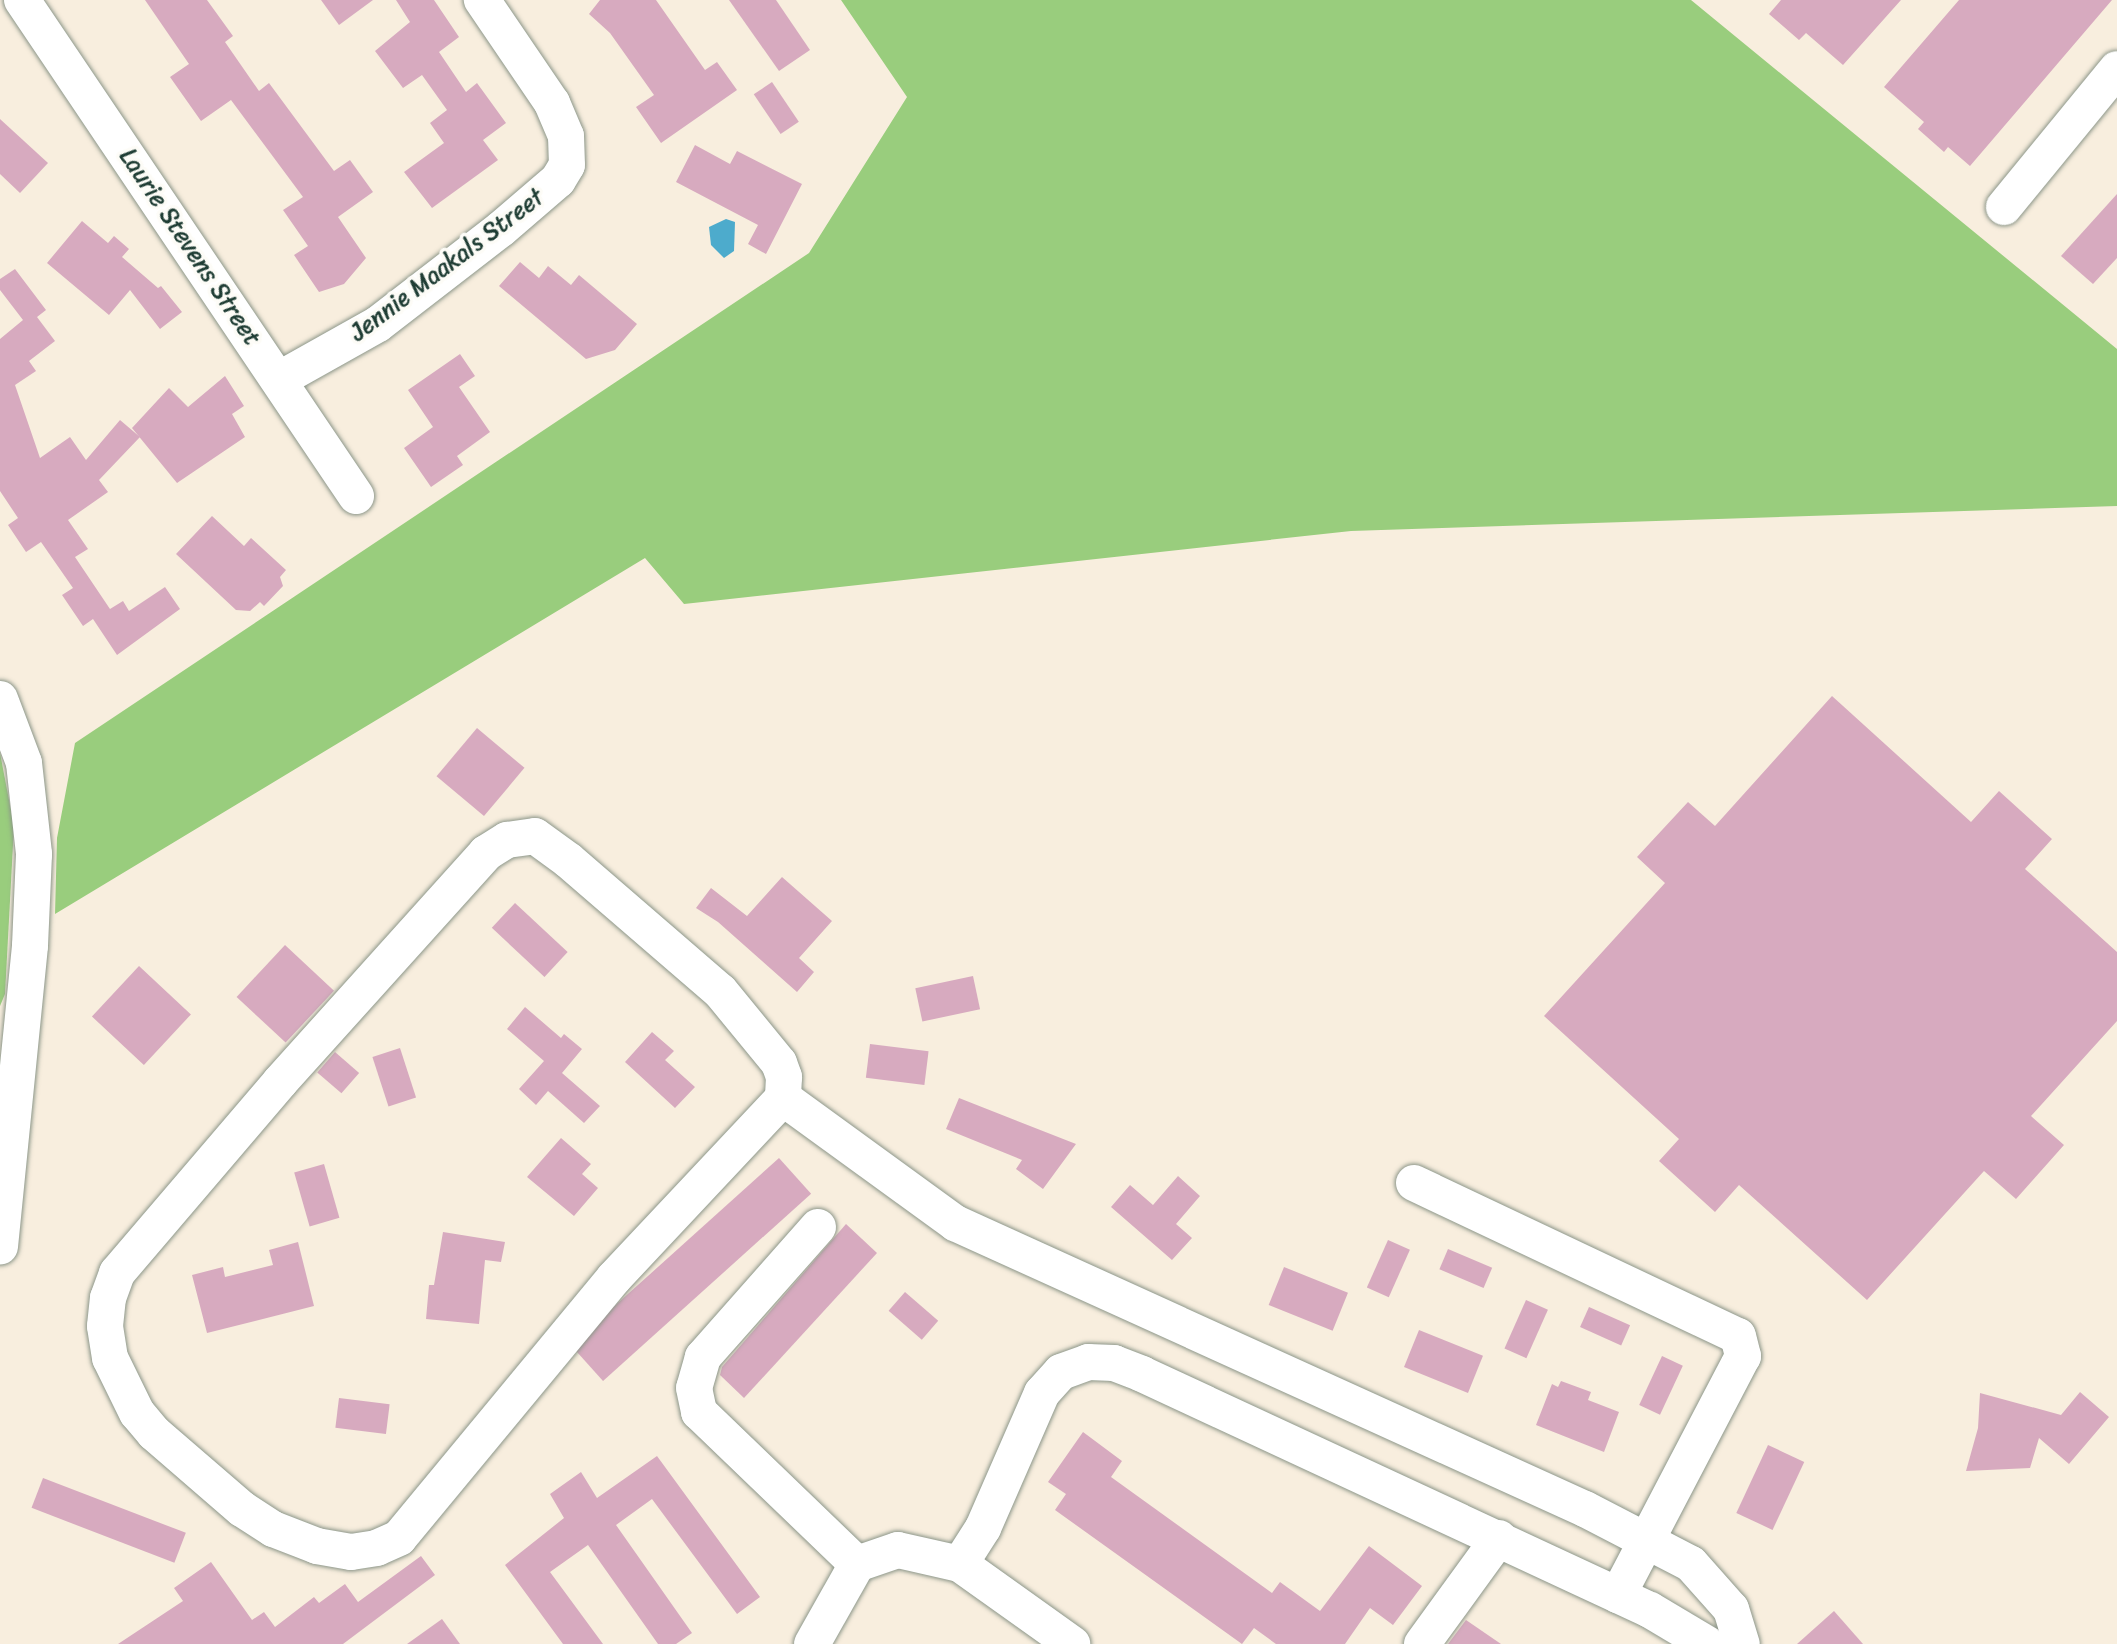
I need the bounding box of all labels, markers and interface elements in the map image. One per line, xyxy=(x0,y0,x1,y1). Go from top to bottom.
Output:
street label: Laurie Stevens Street xyxy=(113,143,267,351)
street label: Jennie Maakals Street xyxy=(344,183,550,347)

